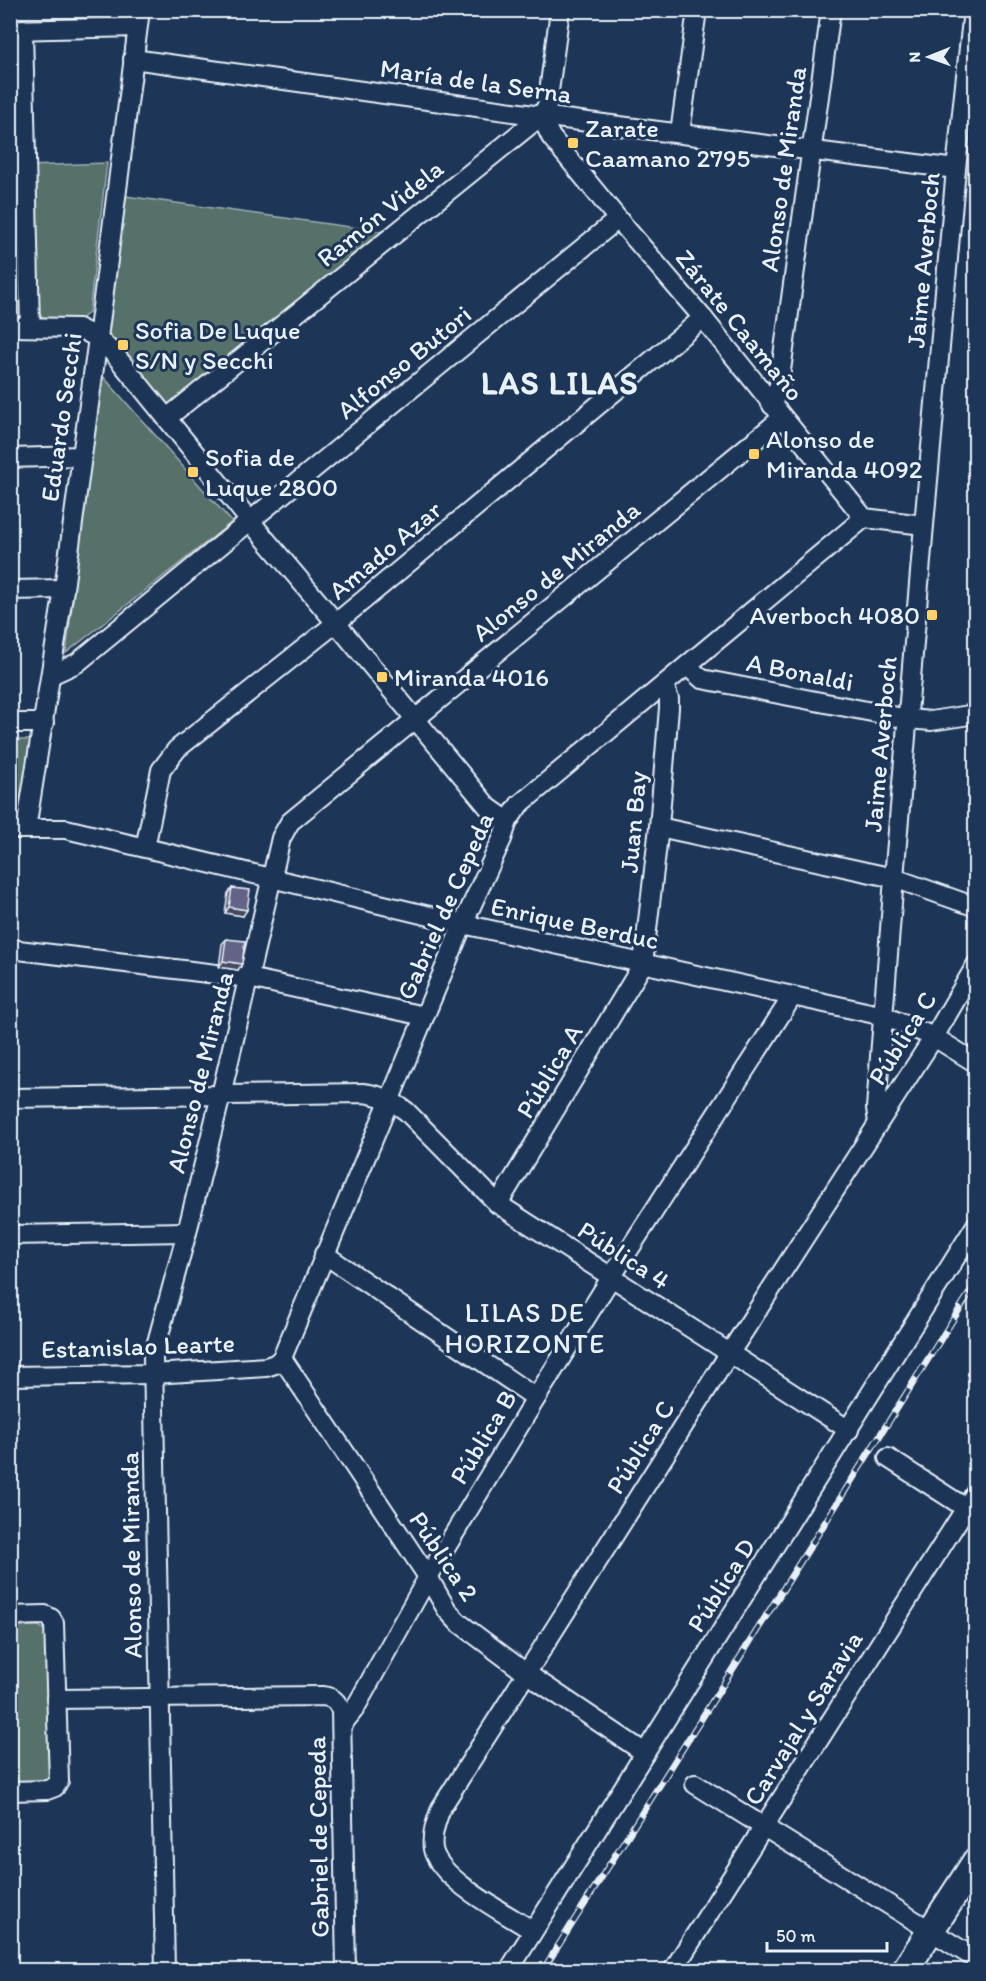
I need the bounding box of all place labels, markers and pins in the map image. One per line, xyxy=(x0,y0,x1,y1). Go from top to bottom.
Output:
place label: Zarate Caamano 2795 xyxy=(585,112,750,174)
marker: Zarate Caamano 2795 xyxy=(566,136,580,150)
place label: Sofia De Luque S/N y Secchi xyxy=(135,314,300,376)
marker: Sofia De Luque S/N y Secchi xyxy=(116,338,130,352)
place label: Alonso de Miranda 4092 xyxy=(766,423,923,485)
place label: Sofia de Luque 2800 xyxy=(205,441,338,503)
marker: Alonso de Miranda 4092 xyxy=(747,447,761,461)
marker: Sofia de Luque 2800 xyxy=(186,465,200,479)
place label: Averboch 4080 xyxy=(749,599,920,631)
marker: Averboch 4080 xyxy=(925,608,939,622)
place label: Miranda 4016 xyxy=(394,661,549,693)
marker: Miranda 4016 xyxy=(375,670,389,684)

